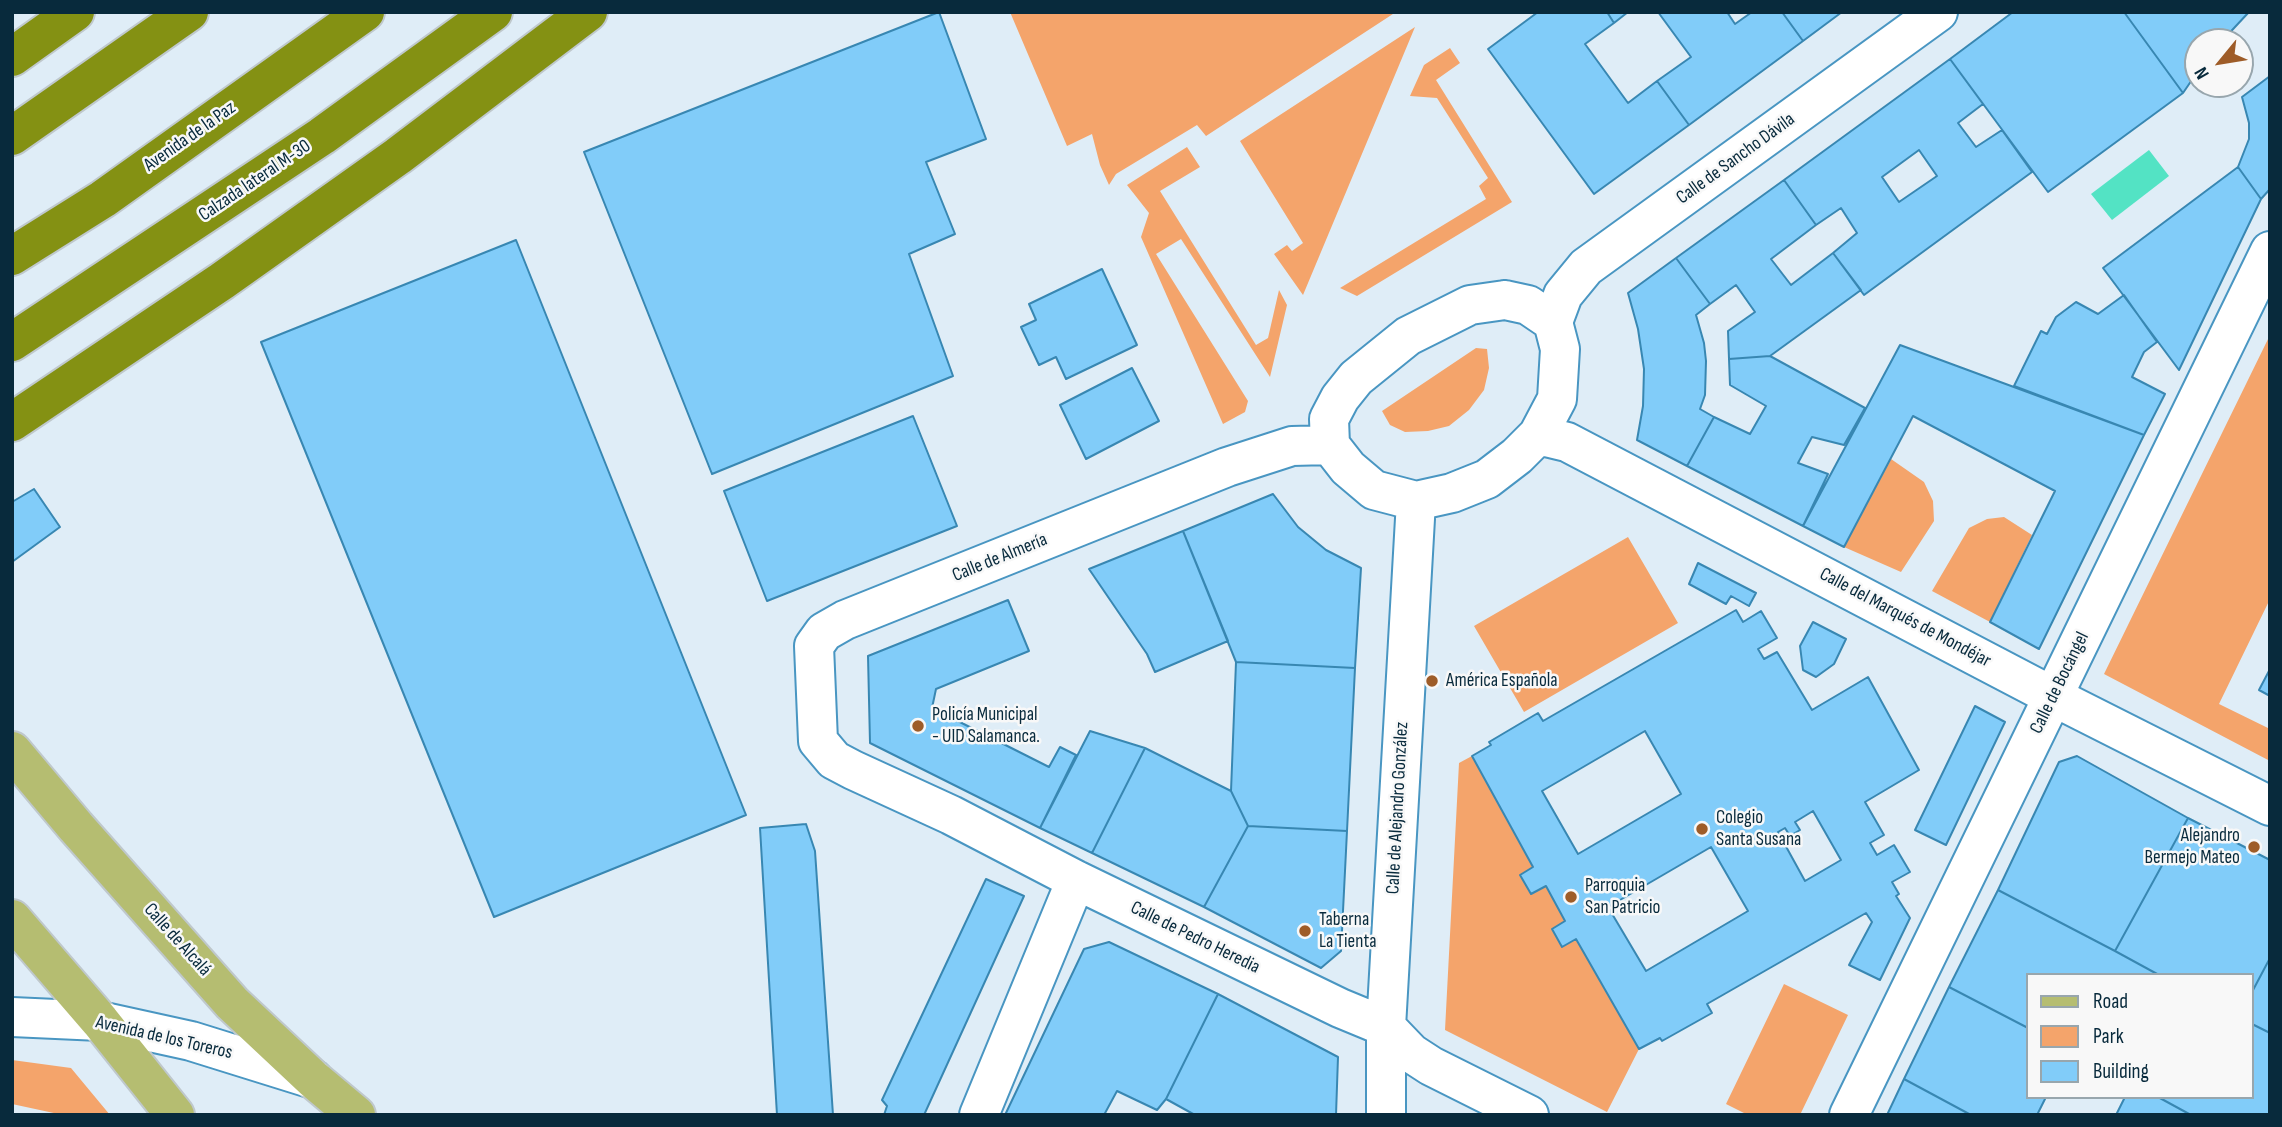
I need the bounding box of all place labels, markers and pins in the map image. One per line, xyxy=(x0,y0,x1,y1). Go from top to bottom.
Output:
place label: América Española xyxy=(1446,670,1558,692)
marker: América Española xyxy=(1424,673,1440,689)
place label: Policía Municipal - UID Salamanca. xyxy=(932,704,1040,748)
marker: Policía Municipal - UID Salamanca. xyxy=(910,718,926,734)
place label: Colegio Santa Susana xyxy=(1716,807,1801,851)
marker: Colegio Santa Susana xyxy=(1694,821,1710,837)
place label: Alejandro Bermejo Mateo xyxy=(2145,825,2240,869)
marker: Alejandro Bermejo Mateo xyxy=(2246,839,2262,855)
place label: Parroquia San Patricio xyxy=(1585,875,1660,919)
marker: Parroquia San Patricio xyxy=(1563,889,1579,905)
place label: Taberna La Tienta xyxy=(1319,909,1377,953)
marker: Taberna La Tienta xyxy=(1297,923,1313,939)

